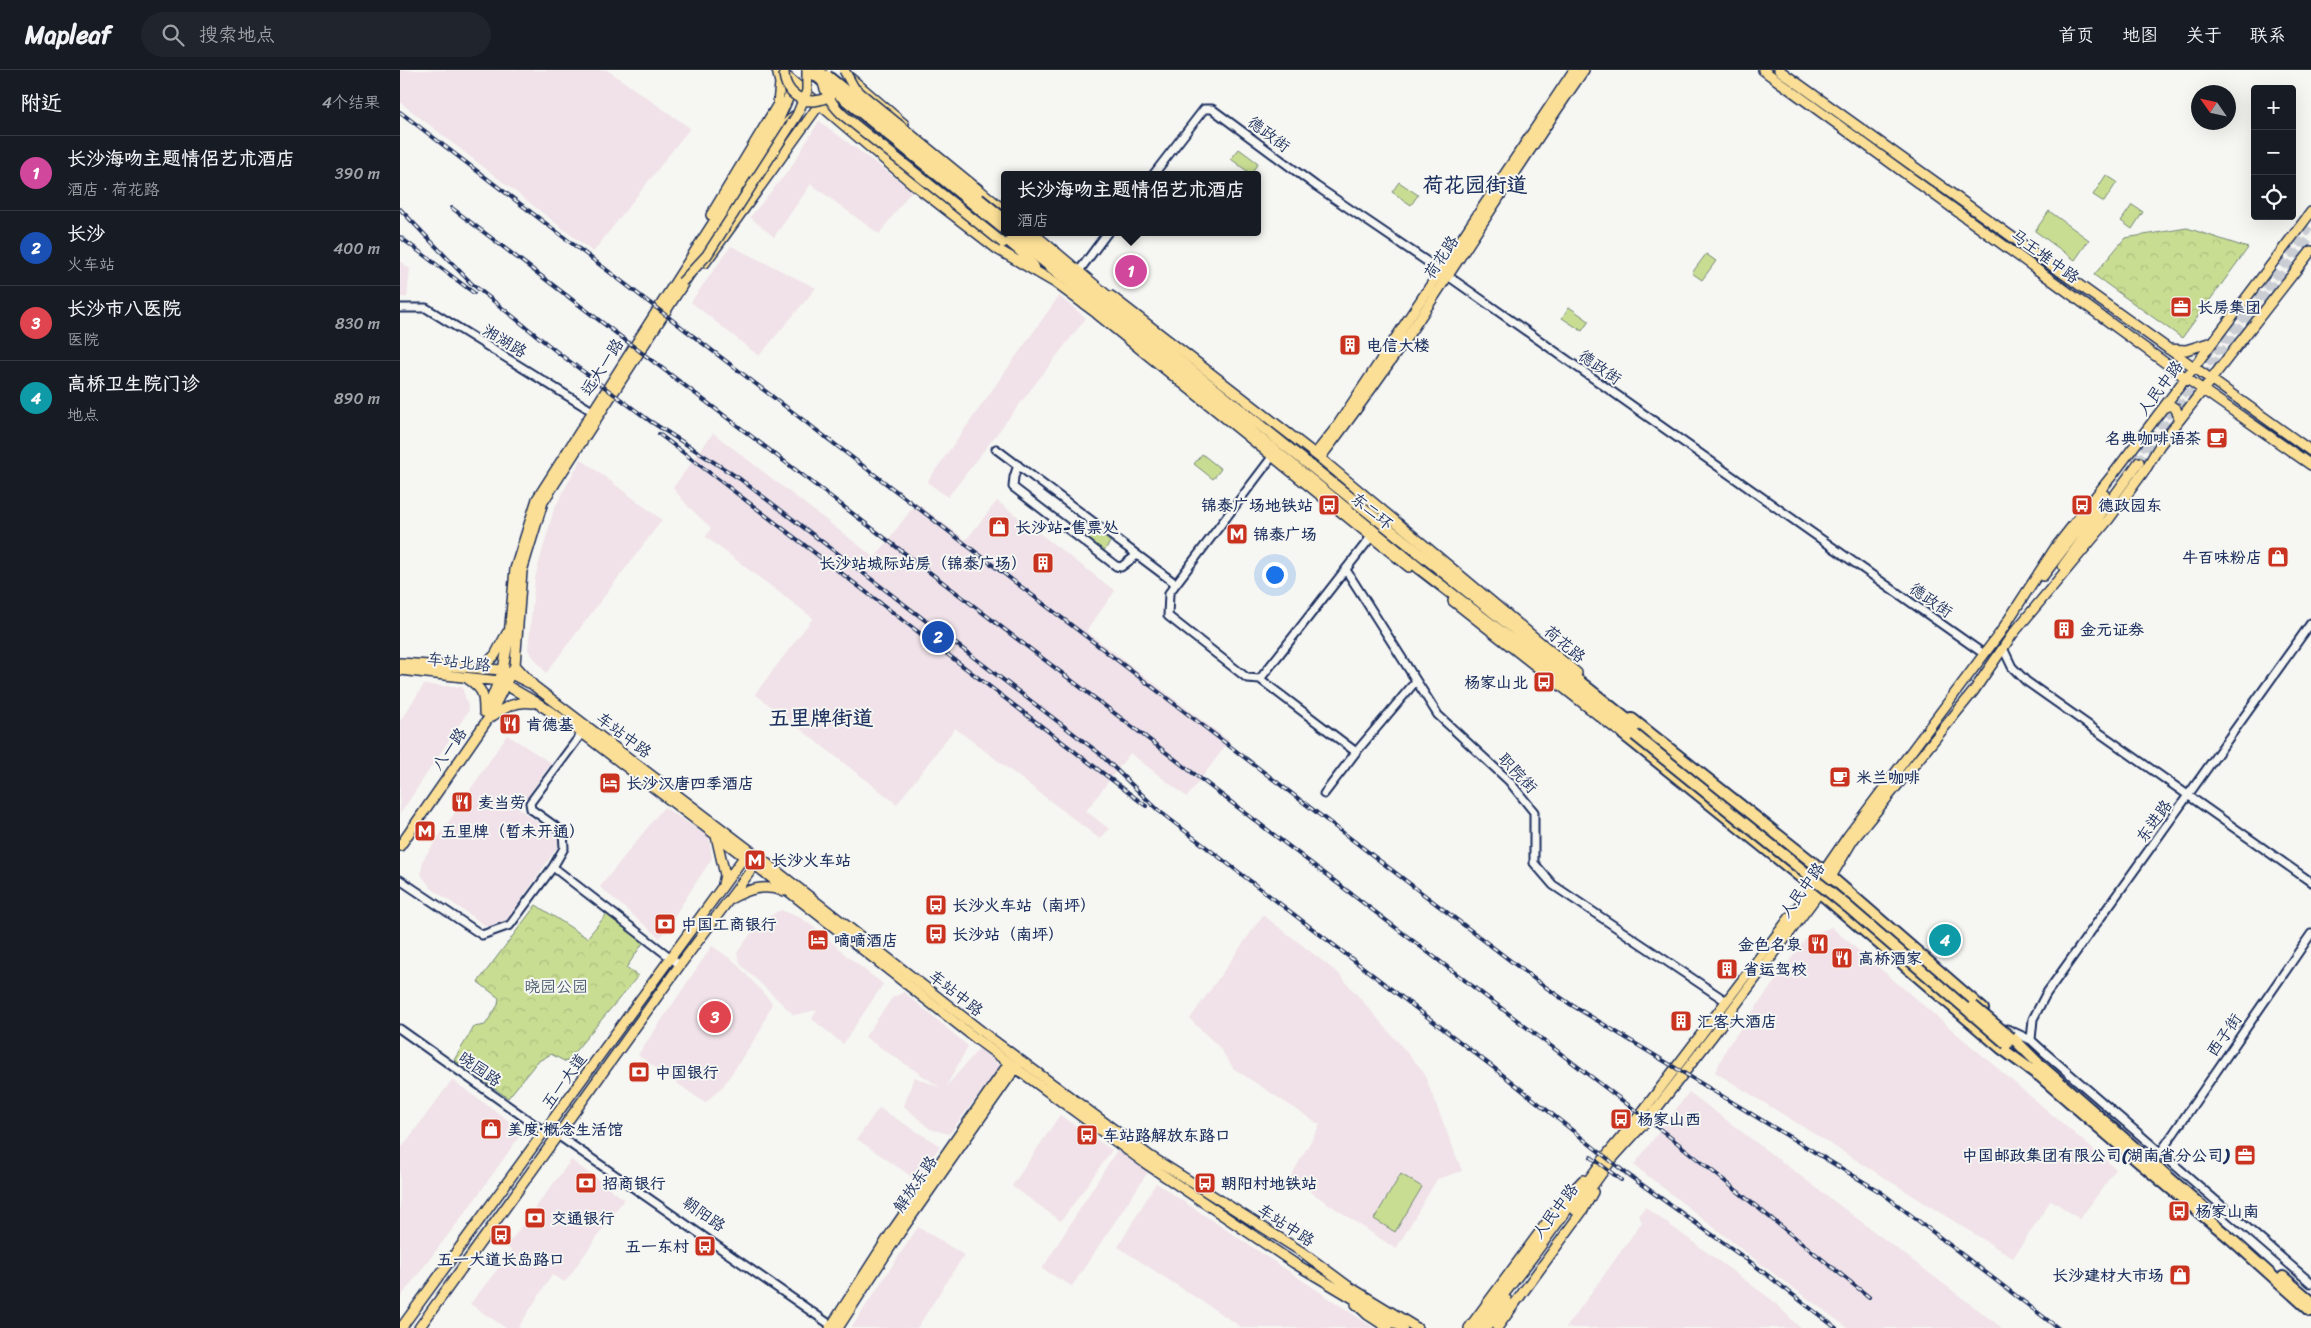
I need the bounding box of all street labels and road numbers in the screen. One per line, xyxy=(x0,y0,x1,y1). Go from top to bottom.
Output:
street label: 德政街 xyxy=(1241,108,1297,160)
street label: 马王堆中路 xyxy=(2004,221,2086,291)
street label: 荷花路 xyxy=(1416,229,1466,285)
street label: 湘湖路 xyxy=(477,316,533,366)
street label: 远大一路 xyxy=(572,332,632,402)
street label: 德政街 xyxy=(1572,341,1628,393)
street label: 人民中路 xyxy=(2129,354,2191,422)
street label: 东二环 xyxy=(1344,485,1400,537)
street label: 德政街 xyxy=(1903,574,1959,626)
street label: 荷花路 xyxy=(1537,617,1593,671)
street label: 车站北路 xyxy=(426,644,492,680)
street label: 车站中路 xyxy=(590,704,658,766)
street label: 八一路 xyxy=(423,721,475,777)
street label: 职院街 xyxy=(1491,746,1545,800)
street label: 东进路 xyxy=(2128,793,2180,849)
street label: 人民中路 xyxy=(1771,856,1833,924)
street label: 车站中路 xyxy=(922,962,990,1024)
street label: 西子街 xyxy=(2198,1007,2250,1063)
street label: 晓园路 xyxy=(452,1043,508,1095)
street label: 五一大道 xyxy=(533,1047,595,1115)
street label: 解放东路 xyxy=(885,1149,945,1219)
street label: 人民中路 xyxy=(1524,1177,1586,1245)
street label: 朝阳路 xyxy=(676,1188,732,1240)
street label: 车站中路 xyxy=(1251,1195,1321,1255)

